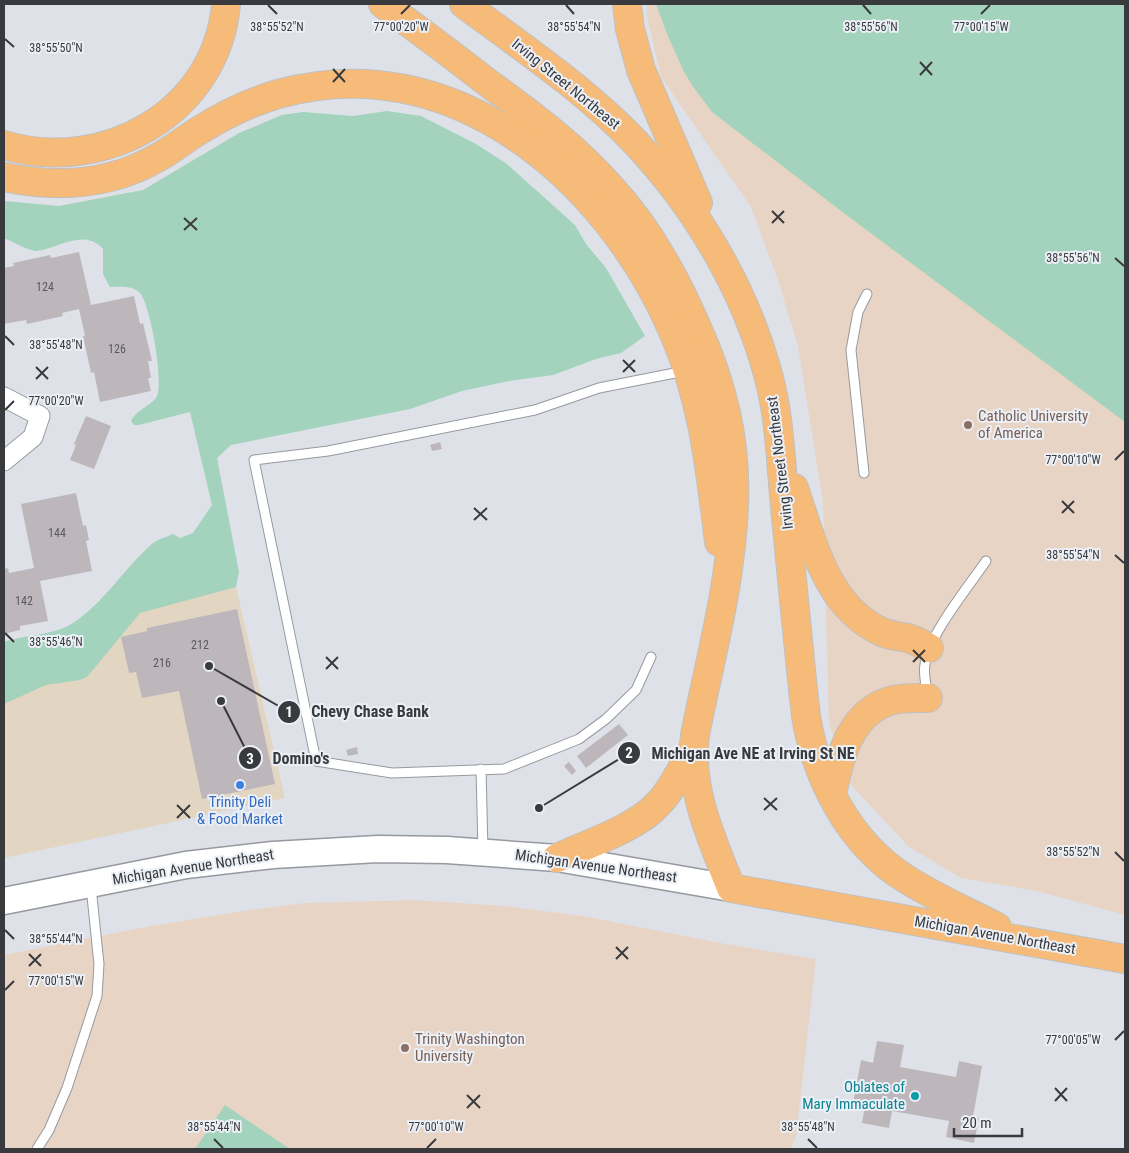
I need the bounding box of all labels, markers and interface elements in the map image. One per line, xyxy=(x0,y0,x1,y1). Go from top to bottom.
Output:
text: 38°55'52"N xyxy=(250,20,304,34)
text: 77°00'20"W xyxy=(373,20,429,34)
text: 38°55'54"N xyxy=(547,20,601,34)
text: 38°55'56"N xyxy=(844,20,898,34)
text: 77°00'15"W xyxy=(953,20,1009,34)
street label: Irving Street Northeast xyxy=(508,35,624,133)
text: 38°55'50"N xyxy=(29,41,83,55)
text: 38°55'56"N xyxy=(1046,251,1100,265)
house number: 124 xyxy=(36,280,54,294)
text: 38°55'48"N xyxy=(29,338,83,352)
house number: 126 xyxy=(108,342,126,356)
text: 77°00'20"W xyxy=(28,394,84,408)
street label: Irving Street Northeast xyxy=(763,395,797,531)
place label: Catholic University of America xyxy=(978,407,1088,442)
marker: Catholic University of America xyxy=(962,419,974,431)
text: 77°00'10"W xyxy=(1045,453,1101,467)
house number: 144 xyxy=(48,526,66,540)
text: 38°55'54"N xyxy=(1046,548,1100,562)
house number: 142 xyxy=(15,594,33,608)
text: 38°55'46"N xyxy=(29,635,83,649)
house number: 212 xyxy=(191,638,209,652)
house number: 216 xyxy=(153,656,171,670)
callout: Chevy Chase Bank xyxy=(276,696,439,727)
text: Chevy Chase Bank xyxy=(311,702,429,721)
text: 1 xyxy=(285,703,293,721)
callout: Michigan Ave NE at Irving St NE xyxy=(616,737,864,768)
callout: Domino's xyxy=(237,743,339,774)
text: 2 xyxy=(625,744,633,762)
text: Michigan Ave NE at Irving St NE xyxy=(651,744,855,763)
text: Domino's xyxy=(272,749,330,768)
text: 3 xyxy=(246,750,254,768)
marker: Trinity Deli & Food Market xyxy=(234,779,246,791)
place label: Trinity Deli & Food Market xyxy=(197,793,283,828)
street label: Michigan Avenue Northeast xyxy=(111,845,275,889)
text: 38°55'52"N xyxy=(1046,845,1100,859)
street label: Michigan Avenue Northeast xyxy=(514,846,678,886)
street label: Michigan Avenue Northeast xyxy=(913,912,1077,958)
text: 38°55'44"N xyxy=(29,932,83,946)
text: 77°00'15"W xyxy=(28,974,84,988)
place label: Trinity Washington University xyxy=(415,1030,525,1065)
text: 77°00'05"W xyxy=(1045,1033,1101,1047)
marker: Trinity Washington University xyxy=(399,1042,411,1054)
place label: Oblates of Mary Immaculate xyxy=(802,1078,905,1113)
marker: Oblates of Mary Immaculate xyxy=(909,1090,921,1102)
scale bar xyxy=(954,1106,1022,1138)
text: 20 m xyxy=(962,1114,992,1132)
text: 38°55'44"N xyxy=(187,1120,241,1134)
text: 77°00'10"W xyxy=(408,1120,464,1134)
text: 38°55'48"N xyxy=(781,1120,835,1134)

